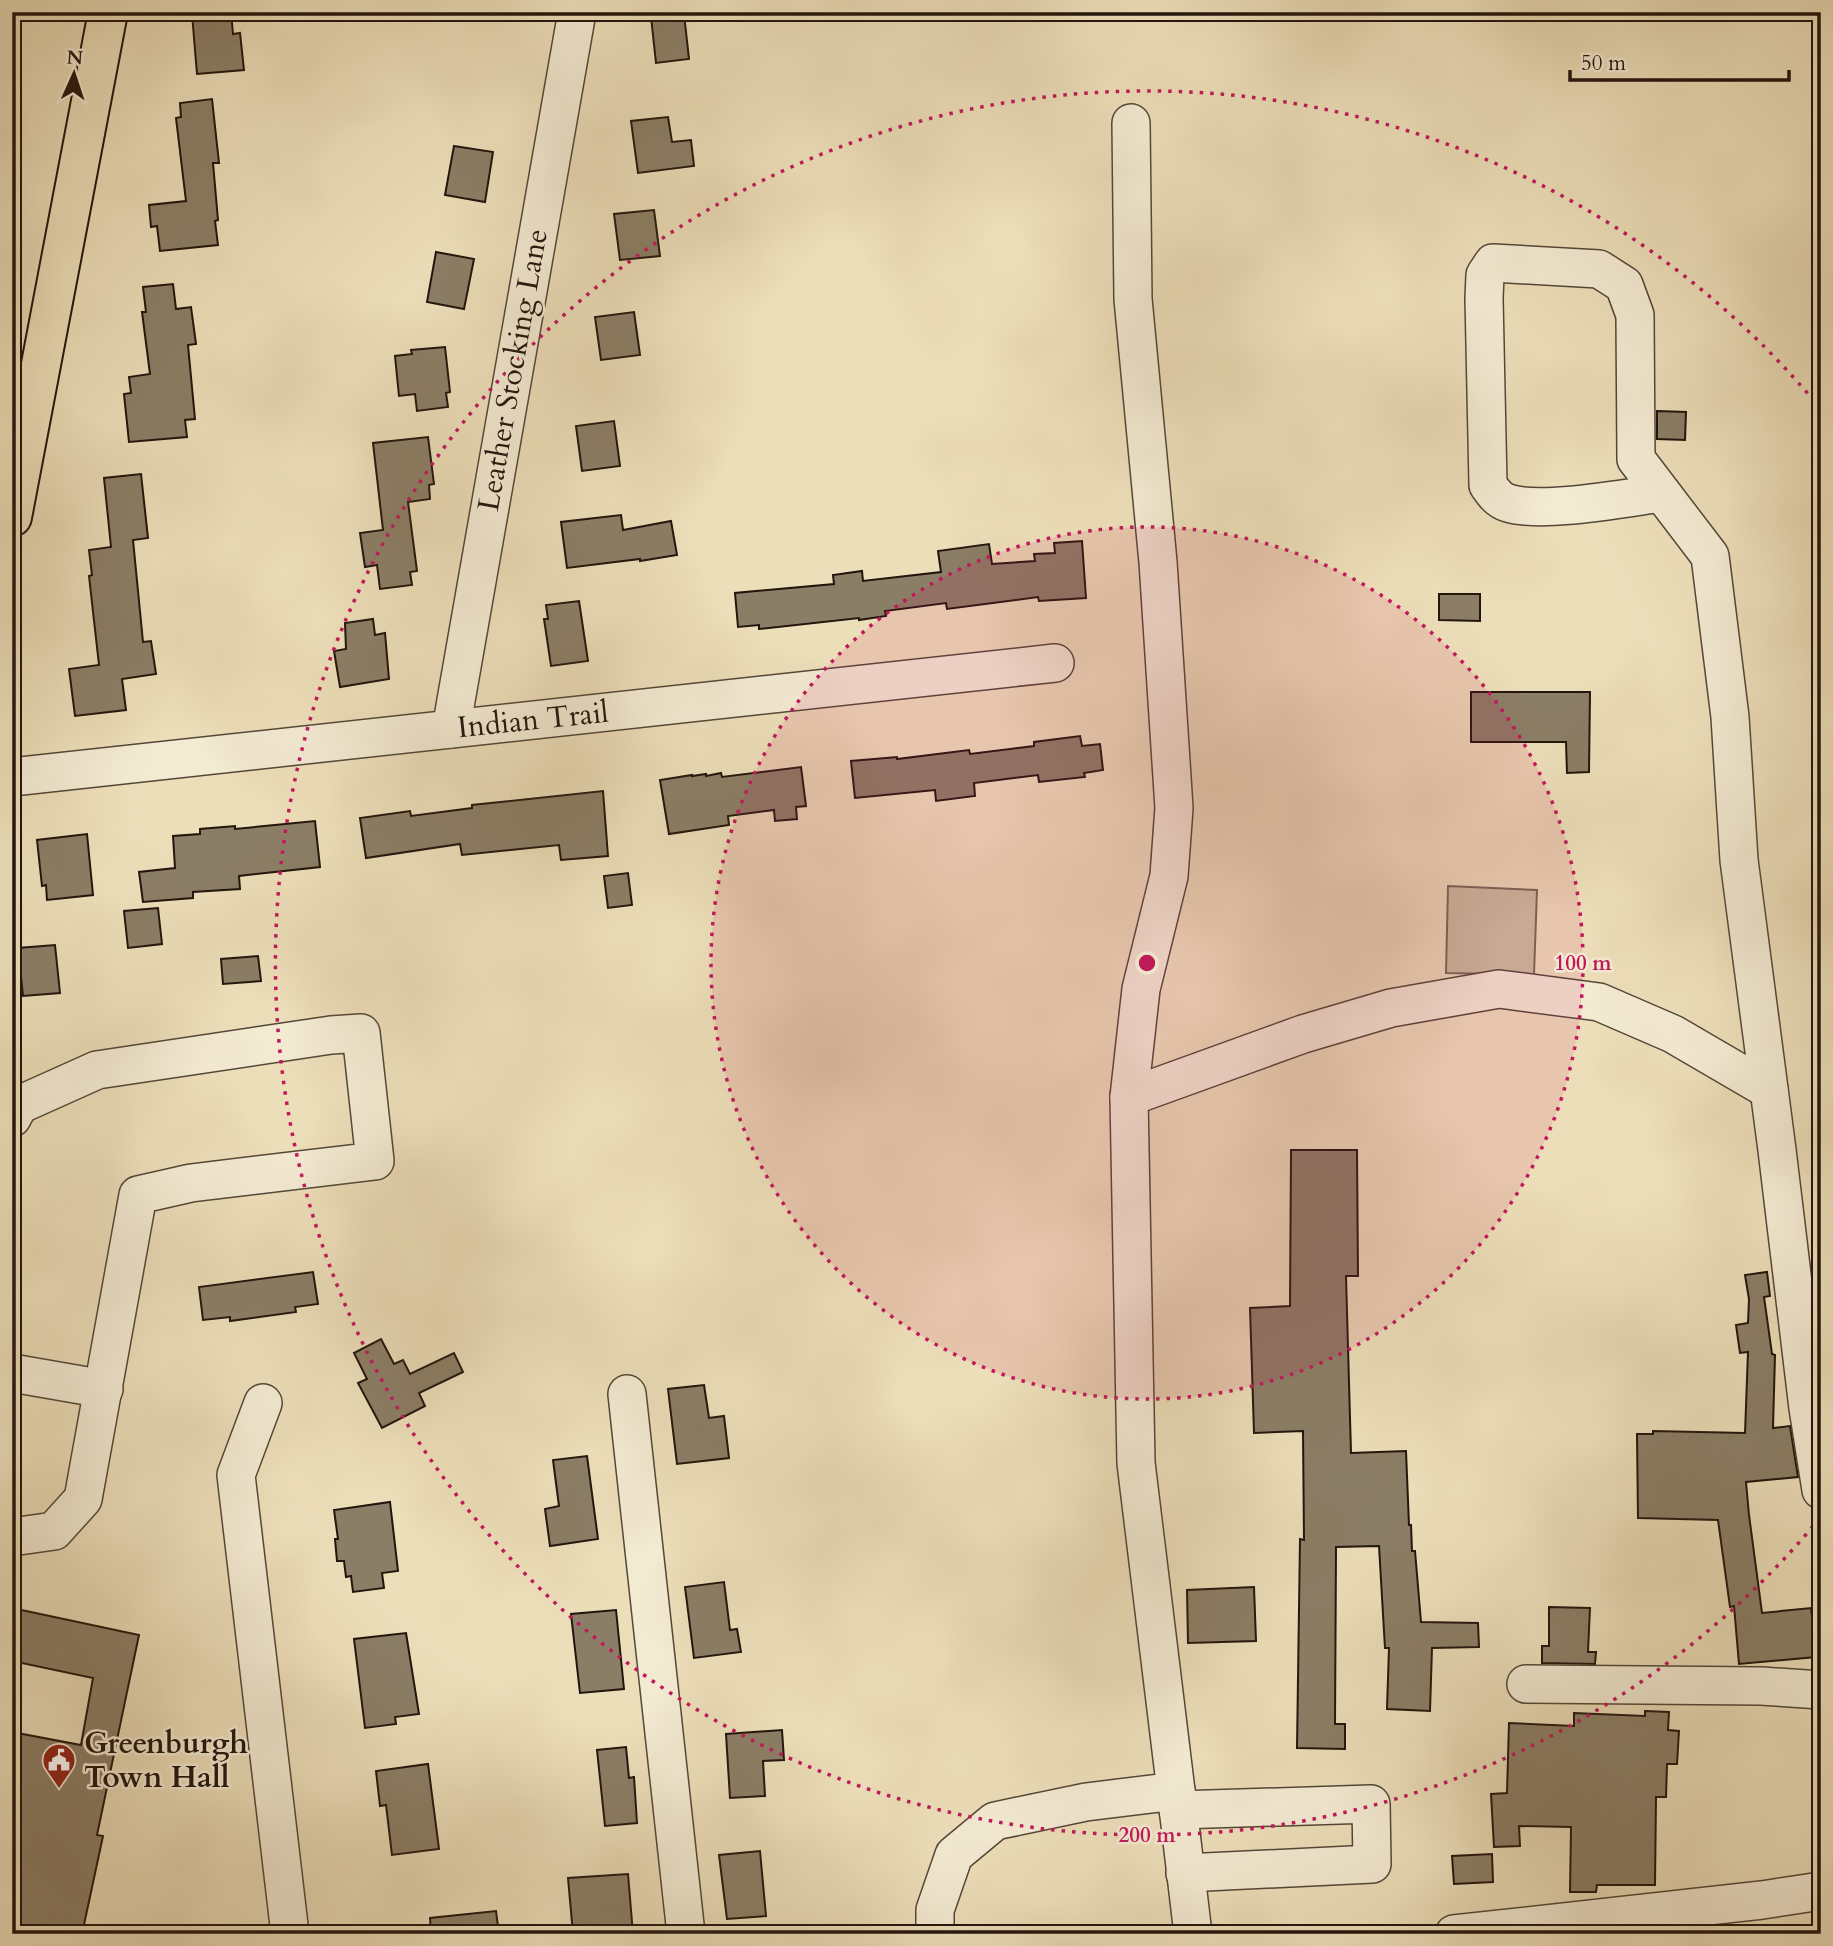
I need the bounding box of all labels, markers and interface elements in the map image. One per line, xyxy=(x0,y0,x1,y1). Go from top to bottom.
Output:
north arrow xyxy=(38,38,108,108)
scale bar xyxy=(1570,38,1789,82)
text: N xyxy=(66,45,84,71)
text: 50 m xyxy=(1581,49,1626,78)
street label: Leather Stocking Lane xyxy=(468,226,558,514)
street label: Indian Trail xyxy=(455,692,611,748)
text: 100 m xyxy=(1554,949,1612,978)
centre of rings xyxy=(1135,951,1159,975)
place label: Greenburgh Town Hall xyxy=(84,1723,248,1798)
public building icon: Greenburgh Town Hall xyxy=(40,1741,78,1790)
text: 200 m xyxy=(1118,1821,1176,1850)

